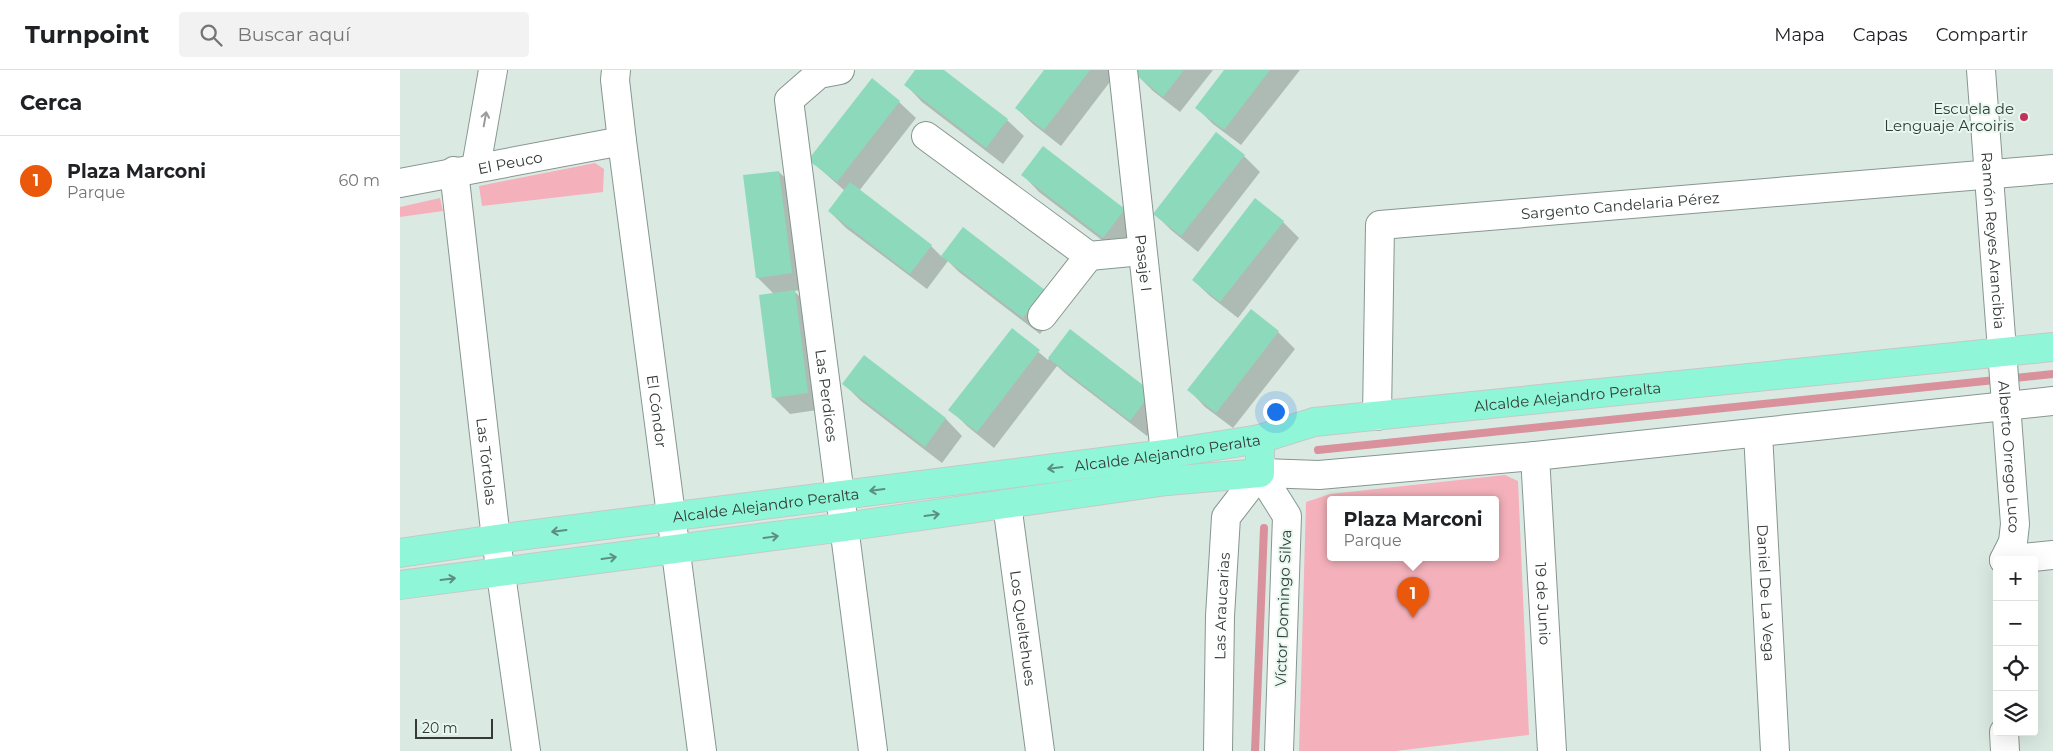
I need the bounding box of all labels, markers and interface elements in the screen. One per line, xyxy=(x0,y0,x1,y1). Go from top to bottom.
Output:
search box xyxy=(179,12,529,57)
text: Turnpoint xyxy=(25,20,149,49)
icon: search xyxy=(197,21,225,49)
text: Buscar aquí xyxy=(237,23,350,46)
text: Mapa xyxy=(1774,24,1825,46)
text: Capas xyxy=(1853,24,1908,46)
text: Compartir xyxy=(1936,24,2028,46)
text: Cerca xyxy=(20,90,82,115)
place label: Escuela de Lenguaje Arcoiris xyxy=(1884,99,2014,135)
marker: Escuela de Lenguaje Arcoiris xyxy=(2018,111,2030,123)
one-way arrow xyxy=(480,112,490,128)
street label: El Peuco xyxy=(476,147,544,178)
street label: Ramón Reyes Arancibia xyxy=(1978,151,2010,330)
text: Plaza Marconi xyxy=(67,160,206,183)
text: 1 xyxy=(33,171,39,190)
text: 60 m xyxy=(338,171,380,190)
text: Parque xyxy=(67,183,125,202)
street label: Sargento Candelaria Pérez xyxy=(1520,187,1720,223)
street label: Pasaje I xyxy=(1132,233,1157,292)
street label: Las Perdices xyxy=(812,348,843,443)
street label: El Cóndor xyxy=(643,374,672,449)
street label: Alcalde Alejandro Peralta xyxy=(1473,377,1662,415)
street label: Alberto Orrego Luco xyxy=(1995,380,2024,534)
your location xyxy=(1263,399,1289,425)
street label: Las Tórtolas xyxy=(473,416,502,506)
street label: Alcalde Alejandro Peralta xyxy=(1073,430,1262,475)
one-way arrow xyxy=(1048,463,1064,473)
street label: Alcalde Alejandro Peralta xyxy=(671,483,860,526)
one-way arrow xyxy=(869,485,885,495)
popup xyxy=(1327,496,1499,561)
text: Plaza Marconi xyxy=(1343,508,1483,531)
one-way arrow xyxy=(923,509,939,519)
street label: Daniel De La Vega xyxy=(1753,524,1780,662)
one-way arrow xyxy=(552,526,568,536)
street label: Víctor Domingo Silva xyxy=(1271,529,1295,687)
one-way arrow xyxy=(762,531,778,541)
text: Parque xyxy=(1343,531,1402,550)
street label: Las Araucarias xyxy=(1210,552,1233,660)
one-way arrow xyxy=(601,553,617,563)
map controls xyxy=(1993,556,2038,736)
button: + xyxy=(1993,556,2038,601)
street label: 19 de Junio xyxy=(1532,562,1555,646)
street label: Los Queltehues xyxy=(1006,569,1041,687)
one-way arrow xyxy=(440,574,456,584)
pin: 1 xyxy=(1397,577,1429,618)
button: − xyxy=(1993,601,2038,646)
button: locate xyxy=(1993,646,2038,691)
button: layers xyxy=(1993,691,2038,736)
scale bar xyxy=(415,716,492,739)
text: 20 m xyxy=(422,719,458,737)

